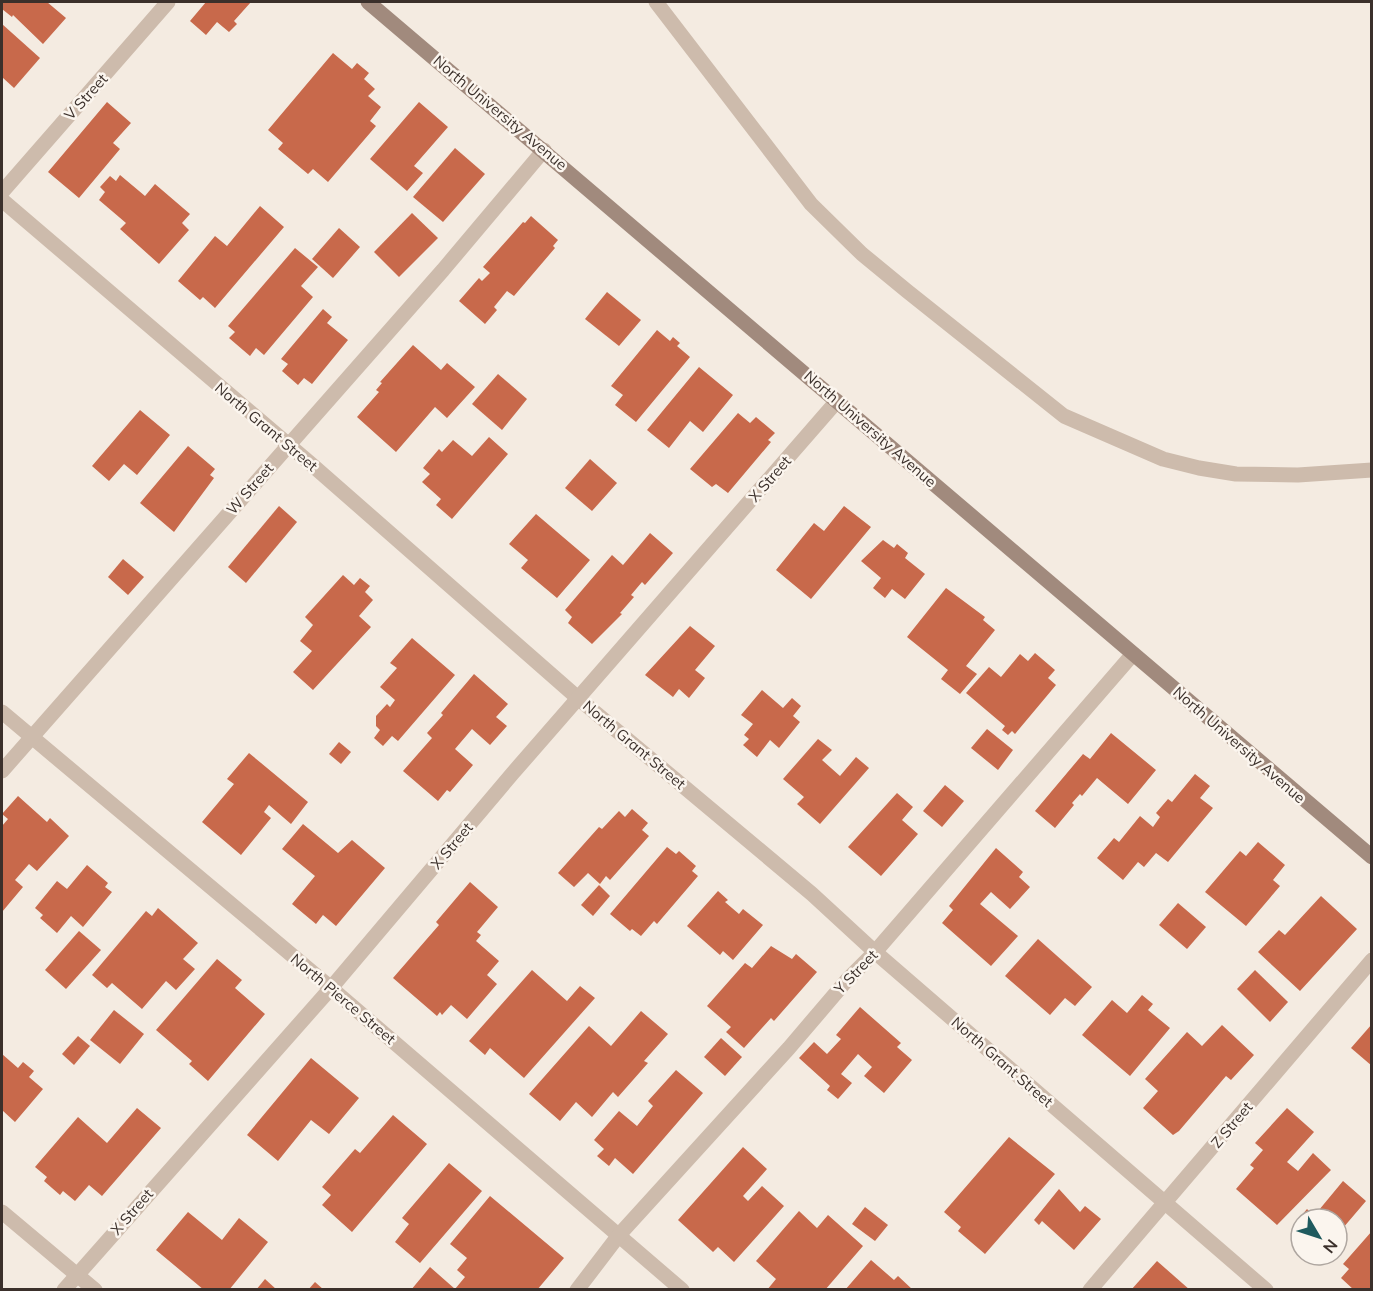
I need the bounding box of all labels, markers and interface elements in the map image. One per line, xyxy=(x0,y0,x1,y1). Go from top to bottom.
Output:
street label: North University Avenue xyxy=(430,51,571,174)
street label: V Street xyxy=(60,70,111,124)
street label: North University Avenue xyxy=(800,366,940,491)
street label: North Grant Street xyxy=(211,378,322,475)
street label: X Street xyxy=(744,452,795,506)
street label: W Street xyxy=(222,459,277,518)
street label: North University Avenue xyxy=(1169,682,1309,807)
street label: North Grant Street xyxy=(579,696,690,793)
street label: X Street xyxy=(427,818,477,873)
street label: Y Street xyxy=(829,945,881,999)
street label: North Pierce Street xyxy=(287,949,400,1048)
street label: North Grant Street xyxy=(948,1012,1057,1111)
street label: Z Street xyxy=(1207,1098,1256,1152)
street label: X Street xyxy=(106,1185,157,1239)
north arrow xyxy=(1289,1207,1349,1267)
text: N xyxy=(1319,1235,1342,1257)

